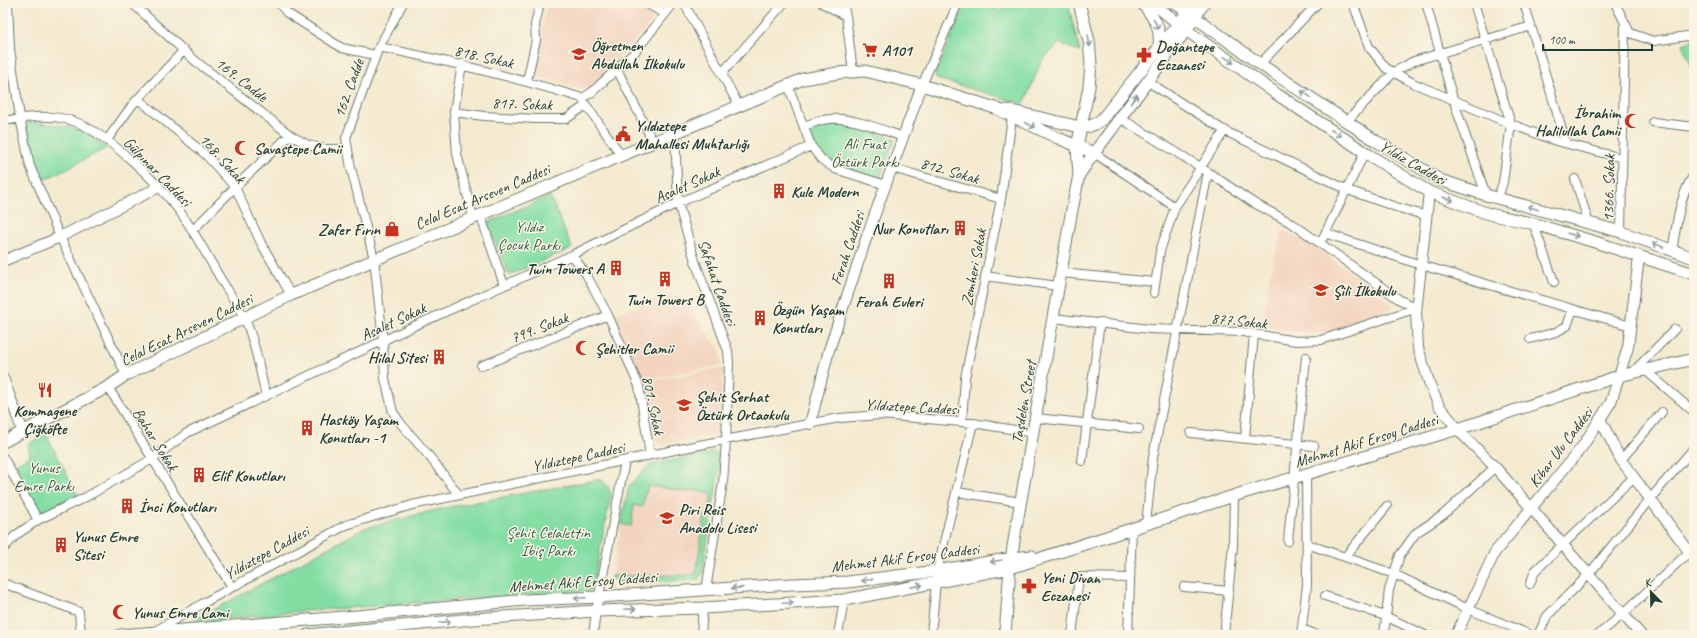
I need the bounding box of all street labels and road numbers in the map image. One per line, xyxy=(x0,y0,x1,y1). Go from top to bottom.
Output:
street label: 818. Sokak xyxy=(452,40,516,74)
street label: 169. Cadde xyxy=(211,53,273,108)
street label: 162. Cadde xyxy=(329,55,369,120)
street label: 817. Sokak xyxy=(492,93,553,115)
street label: 168. Sokak xyxy=(195,130,251,189)
street label: Gülpınar Caddesi xyxy=(119,133,197,212)
street label: Yıldız Caddesi xyxy=(1376,136,1451,191)
street label: 812. Sokak xyxy=(918,153,982,189)
street label: 1366. Sokak xyxy=(1598,153,1620,222)
street label: Celal Esat Arseven Caddesi xyxy=(412,159,555,234)
street label: Asalet Sokak xyxy=(652,161,724,208)
street label: Ferah Caddesi xyxy=(826,207,870,288)
street label: Zemheri Sokak xyxy=(957,226,991,308)
street label: Safahat Caddesi xyxy=(693,237,742,330)
street label: Celal Esat Arseven Caddesi xyxy=(117,288,258,371)
street label: Asalet Sokak xyxy=(358,298,430,346)
street label: 799. Sokak xyxy=(508,307,572,348)
street label: 877.Sokak xyxy=(1210,308,1269,334)
street label: Taşdelen Street xyxy=(1007,357,1042,445)
street label: 801. Sokak xyxy=(637,374,669,438)
street label: Yıldıztepe Caddesi xyxy=(864,395,961,420)
street label: Kibar Ulu Caddesi xyxy=(1524,402,1599,492)
street label: Bahar Sokak xyxy=(128,404,183,476)
street label: Mehmet Akif Ersoy Caddesi xyxy=(1292,409,1442,472)
street label: Yıldıztepe Caddesi xyxy=(530,437,628,477)
street label: Yıldıztepe Caddesi xyxy=(221,520,314,584)
street label: Mehmet Akif Ersoy Caddesi xyxy=(830,539,982,577)
street label: Mehmet Akif Ersoy Caddesi xyxy=(508,567,660,597)

